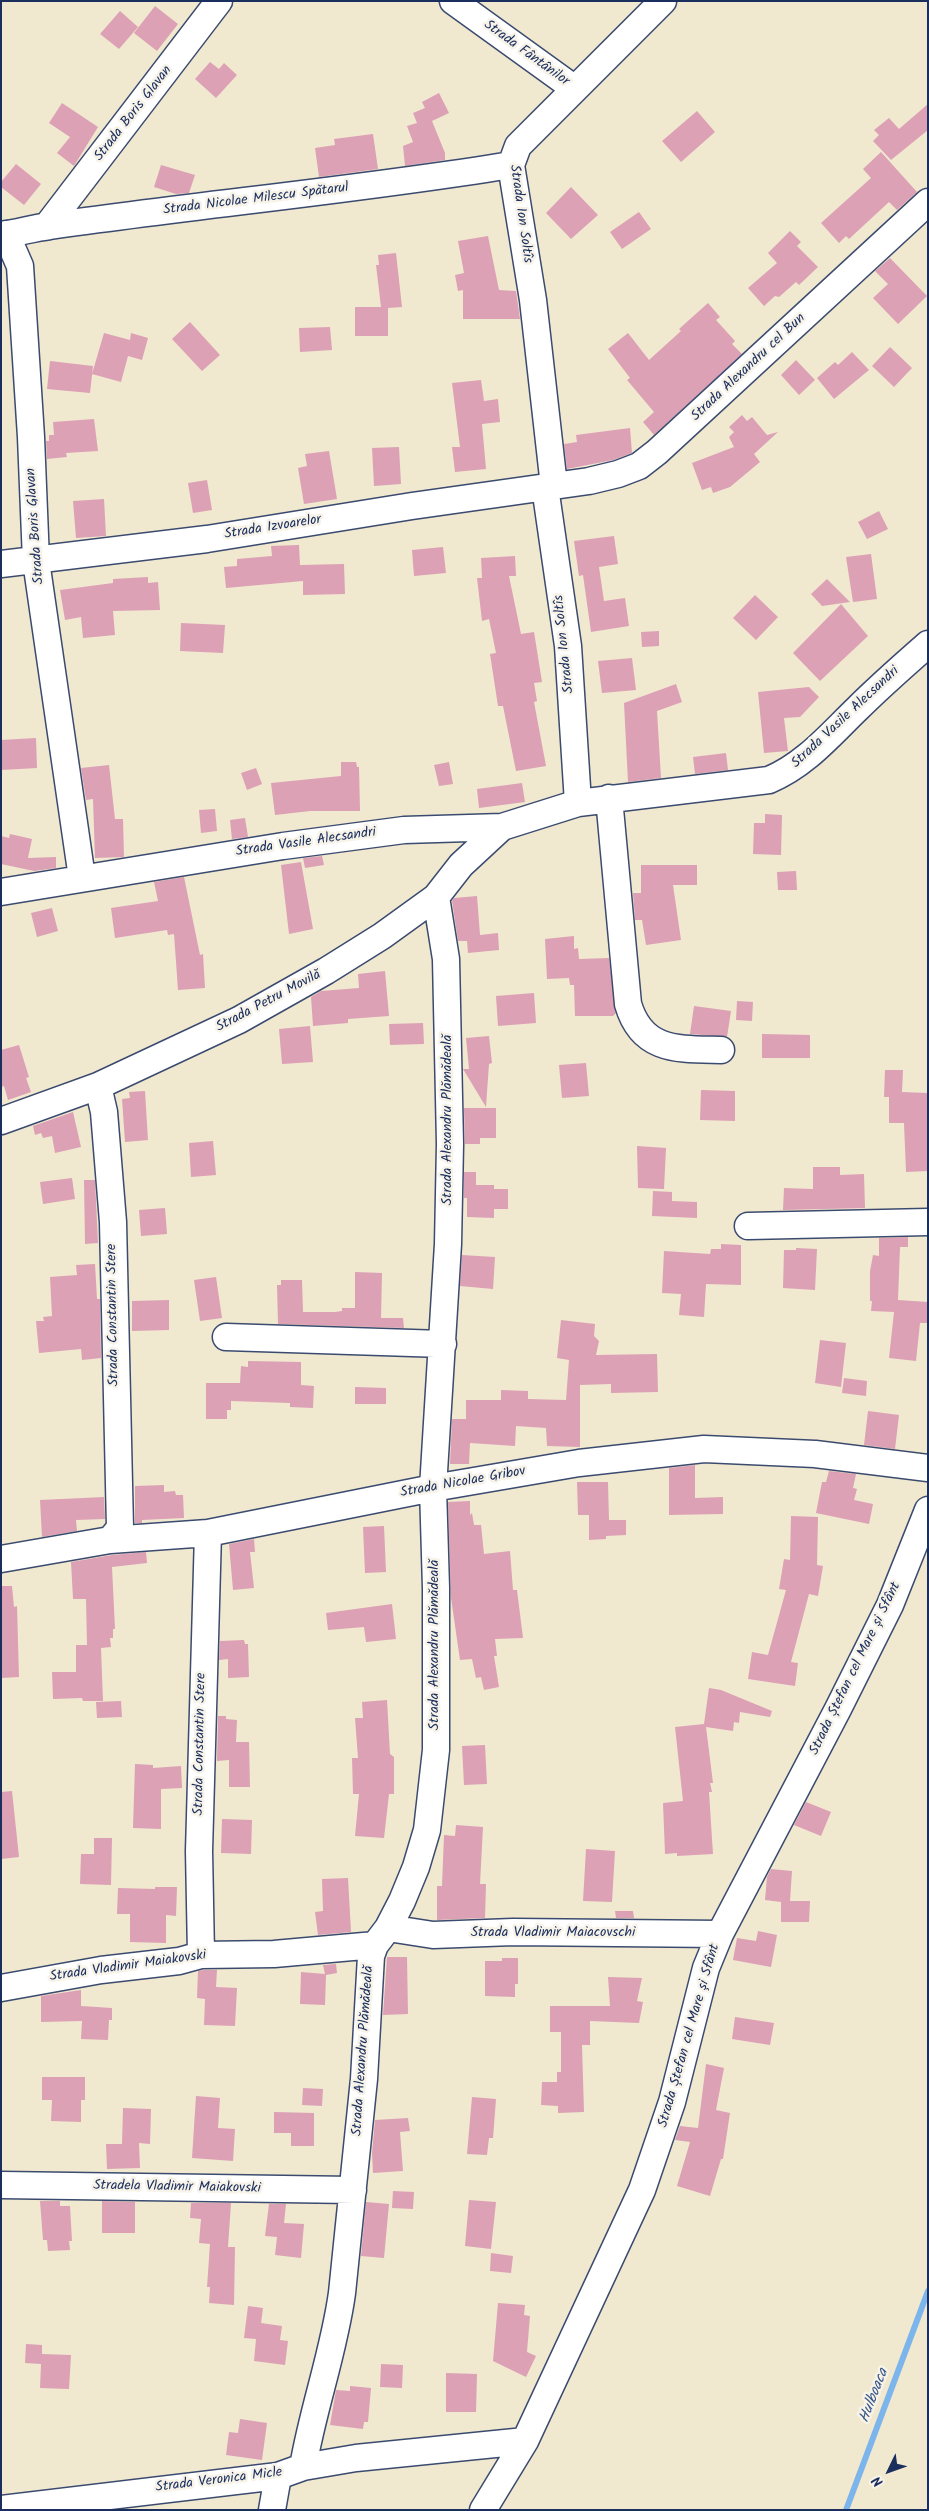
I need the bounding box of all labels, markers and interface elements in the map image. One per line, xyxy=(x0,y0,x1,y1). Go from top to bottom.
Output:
street label: Strada Fântânilor xyxy=(480,17,572,91)
street label: Strada Boris Glavan xyxy=(92,63,176,165)
street label: Strada Ion Soltîs xyxy=(505,164,535,264)
street label: Strada Nicolae Milescu Spătarul xyxy=(162,180,350,220)
street label: Strada Alexandru cel Bun xyxy=(688,311,810,425)
street label: Strada Boris Glavan xyxy=(24,467,48,585)
street label: Strada Izvoarelor xyxy=(223,512,323,544)
street label: Strada Ion Soltîs xyxy=(551,594,579,694)
street label: Strada Vasile Alecsandri xyxy=(789,664,903,772)
street label: Strada Vasile Alecsandri xyxy=(235,825,377,861)
street label: Strada Petru Movilă xyxy=(214,967,324,1037)
street label: Strada Alexandru Plămădeală xyxy=(441,1035,457,1205)
street label: Strada Constantin Stere xyxy=(104,1243,124,1387)
street label: Strada Nicolae Gribov xyxy=(399,1464,527,1502)
street label: Strada Alexandru Plămădeală xyxy=(428,1560,444,1730)
street label: Strada Ștefan cel Mare și Sfânt xyxy=(807,1580,905,1758)
street label: Strada Constantin Stere xyxy=(191,1672,211,1816)
street label: Strada Vladimir Maiacovschi xyxy=(471,1926,635,1942)
street label: Strada Ștefan cel Mare și Sfânt xyxy=(656,1942,724,2130)
street label: Strada Vladimir Maiakovski xyxy=(49,1948,207,1986)
street label: Strada Alexandru Plămădeală xyxy=(350,1965,378,2137)
street label: Stradela Vladimir Maiakovski xyxy=(93,2178,261,2198)
water label: Hulboaca xyxy=(856,2366,894,2426)
north arrow xyxy=(864,2446,914,2496)
street label: Strada Veronica Micle xyxy=(155,2465,283,2497)
text: N xyxy=(867,2470,889,2492)

